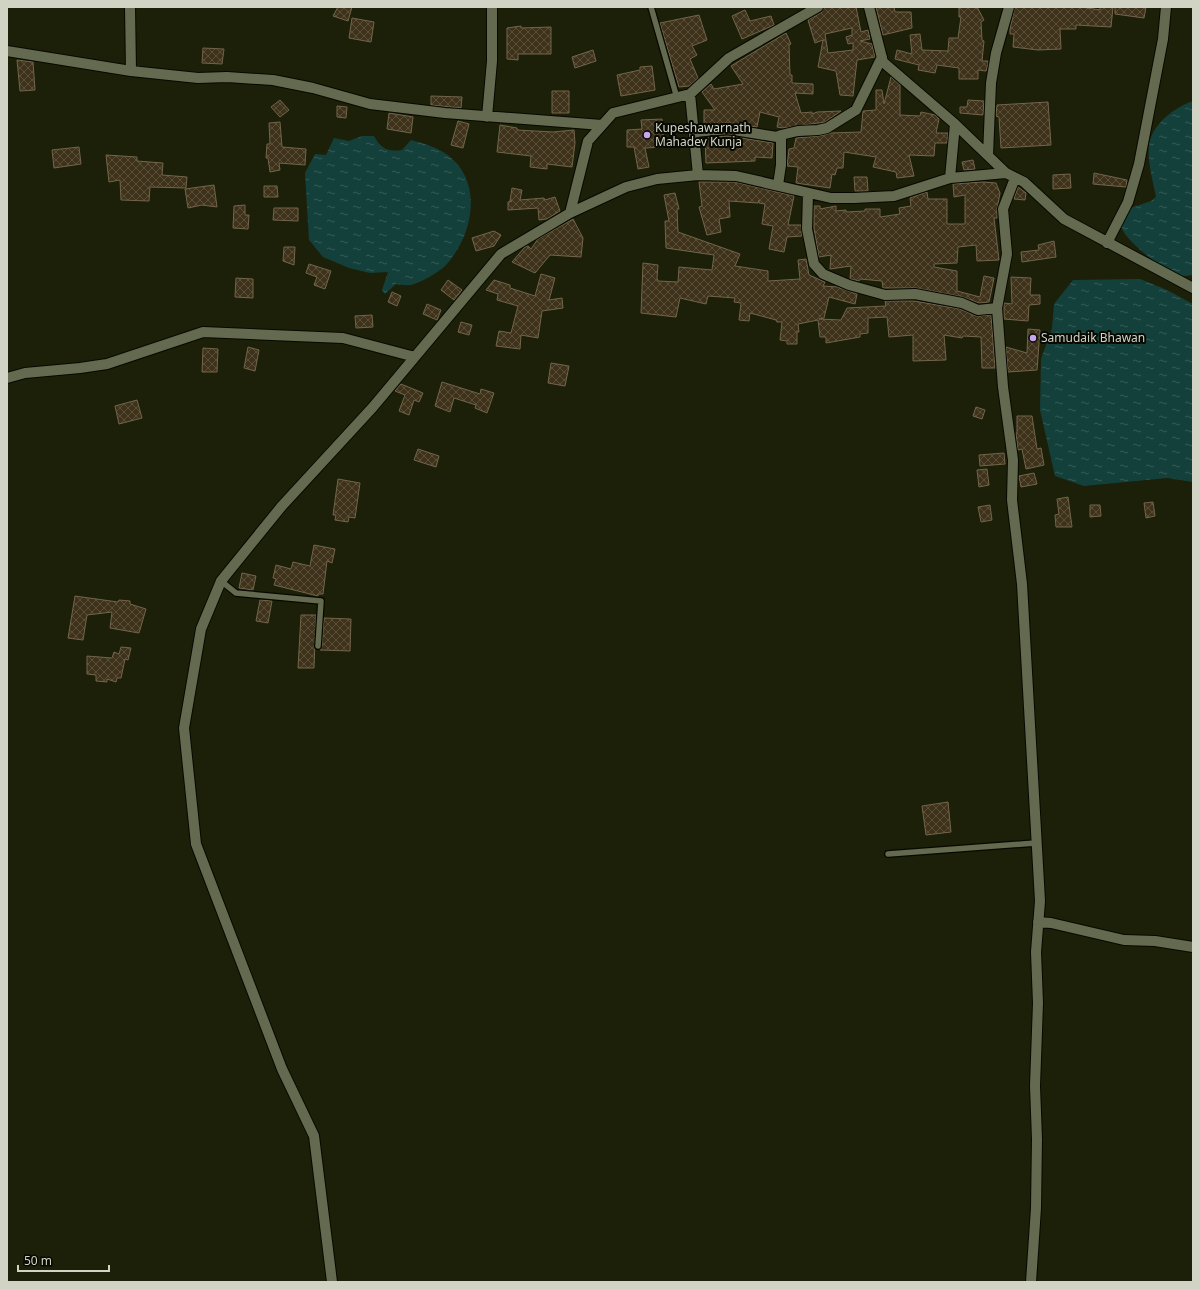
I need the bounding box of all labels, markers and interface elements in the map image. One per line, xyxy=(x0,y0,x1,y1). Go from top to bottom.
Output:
place label: Kupeshawarnath Mahadev Kunja xyxy=(655,119,751,150)
marker: Kupeshawarnath Mahadev Kunja xyxy=(642,130,652,140)
place label: Samudaik Bhawan xyxy=(1041,329,1145,346)
marker: Samudaik Bhawan xyxy=(1028,333,1038,343)
scale bar xyxy=(18,1247,109,1273)
text: 50 m xyxy=(24,1252,52,1269)

